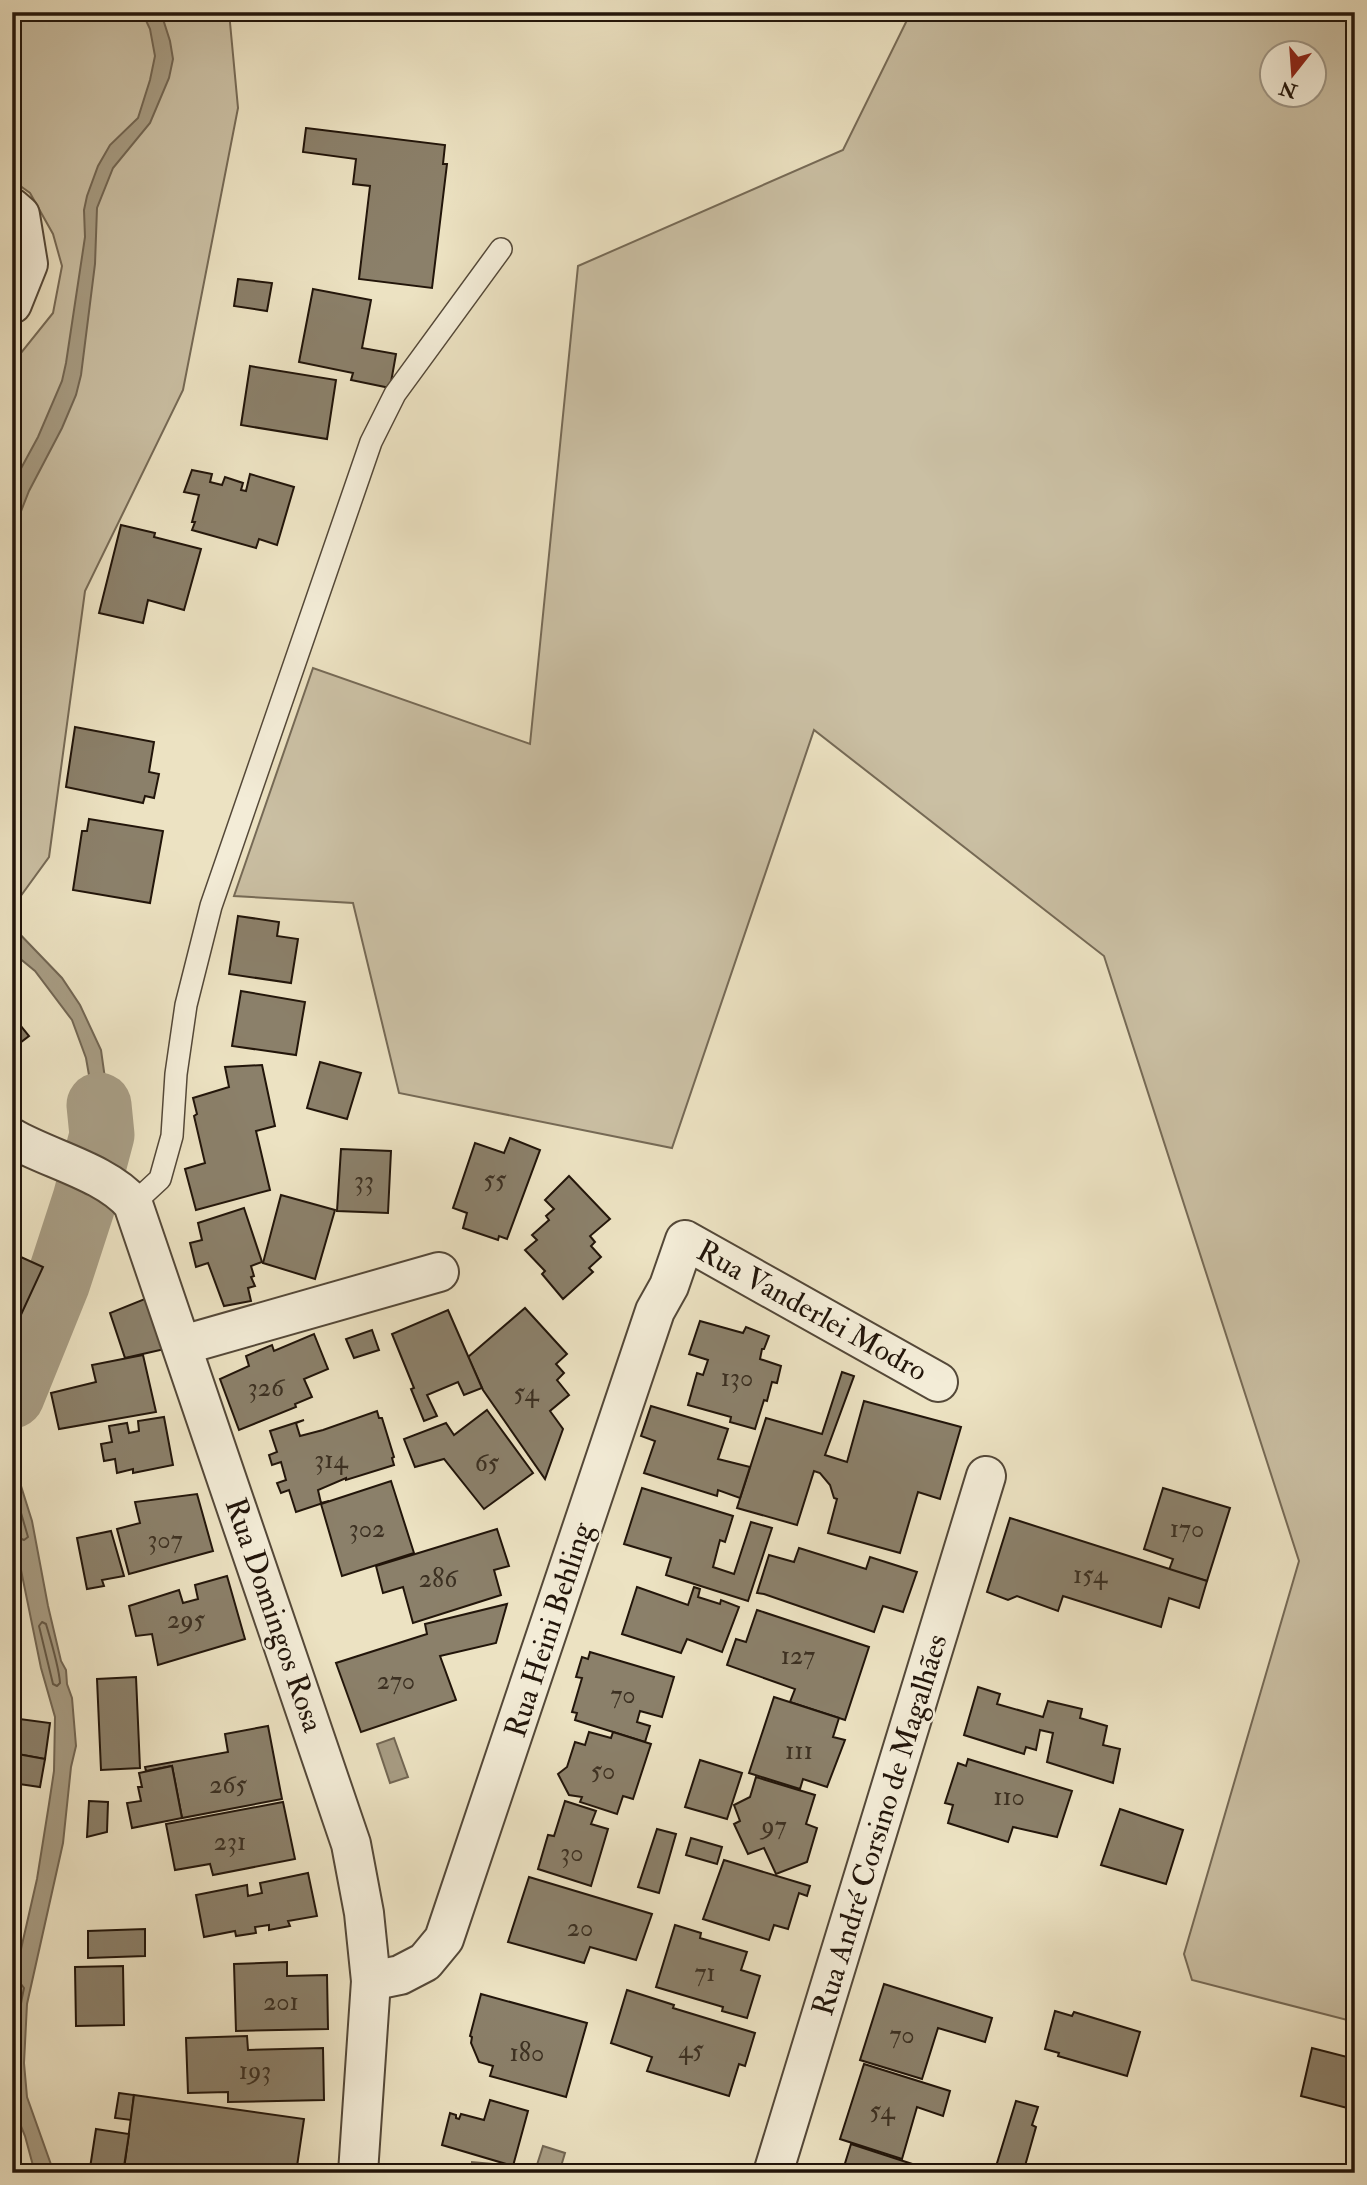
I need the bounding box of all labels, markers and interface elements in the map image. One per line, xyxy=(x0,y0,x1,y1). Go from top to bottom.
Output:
north arrow xyxy=(1258,38,1328,108)
text: N xyxy=(1276,75,1301,104)
house number: 55 xyxy=(484,1164,507,1196)
house number: 33 xyxy=(354,1165,374,1197)
street label: Rua Vanderlei Modro xyxy=(690,1232,934,1390)
house number: 130 xyxy=(721,1362,753,1394)
house number: 326 xyxy=(248,1372,286,1404)
house number: 54 xyxy=(514,1377,539,1409)
house number: 314 xyxy=(314,1444,349,1476)
house number: 65 xyxy=(475,1447,500,1479)
street label: Rua Domingos Rosa xyxy=(217,1493,332,1737)
house number: 302 xyxy=(349,1513,385,1545)
house number: 170 xyxy=(1170,1513,1204,1545)
street label: Rua Heini Behling xyxy=(497,1517,602,1742)
house number: 307 xyxy=(147,1524,183,1556)
house number: 154 xyxy=(1073,1559,1108,1591)
house number: 286 xyxy=(419,1563,459,1595)
house number: 295 xyxy=(167,1604,206,1636)
street label: Rua André Corsino de Magalhães xyxy=(804,1630,956,2020)
house number: 127 xyxy=(781,1640,815,1672)
house number: 270 xyxy=(377,1665,415,1697)
house number: 70 xyxy=(610,1679,636,1711)
house number: 111 xyxy=(785,1735,813,1767)
house number: 50 xyxy=(591,1755,615,1787)
house number: 265 xyxy=(209,1769,247,1801)
house number: 110 xyxy=(993,1781,1025,1813)
house number: 97 xyxy=(759,1810,787,1842)
house number: 231 xyxy=(214,1826,246,1858)
house number: 30 xyxy=(560,1837,584,1869)
house number: 20 xyxy=(567,1912,593,1944)
house number: 71 xyxy=(694,1957,716,1989)
house number: 201 xyxy=(263,1986,299,2018)
house number: 70 xyxy=(889,2019,915,2051)
house number: 45 xyxy=(678,2034,704,2066)
house number: 180 xyxy=(510,2037,544,2069)
house number: 193 xyxy=(239,2055,271,2087)
house number: 54 xyxy=(870,2095,895,2127)

